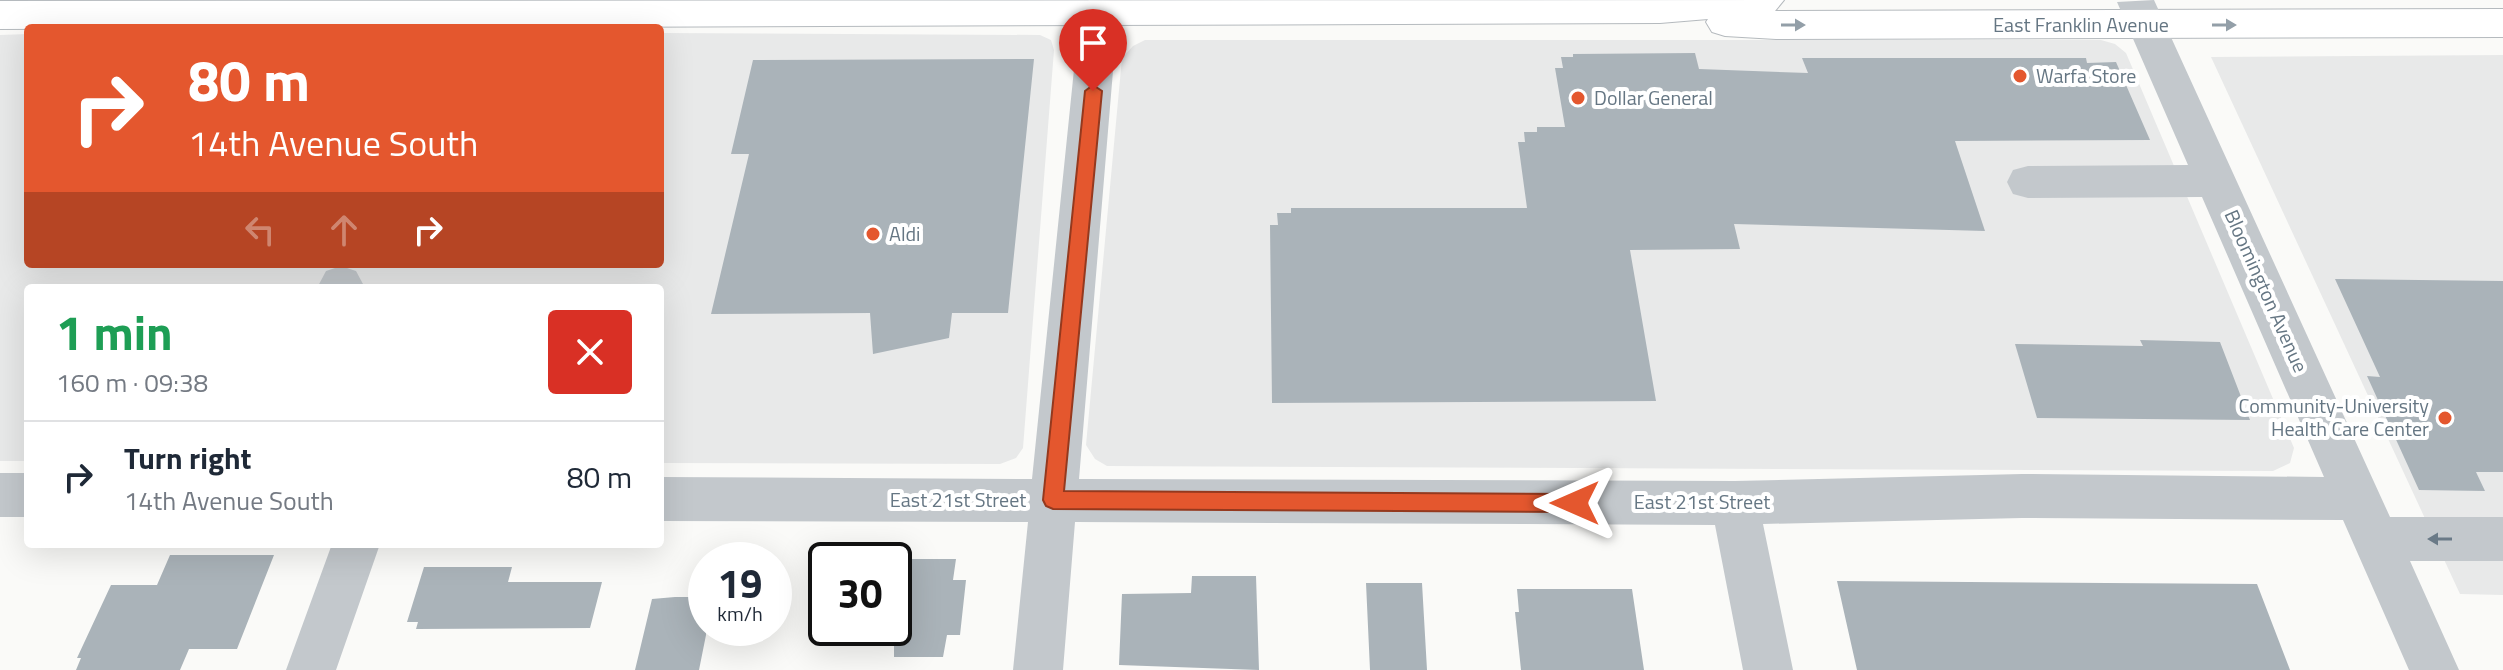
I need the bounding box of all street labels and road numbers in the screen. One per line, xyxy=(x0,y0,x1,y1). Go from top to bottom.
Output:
street label: East Franklin Avenue xyxy=(1993,9,2169,40)
street label: Bloomington Avenue xyxy=(2217,204,2316,377)
street label: East 21st Street xyxy=(890,484,1026,515)
street label: East 21st Street xyxy=(1634,486,1770,517)

